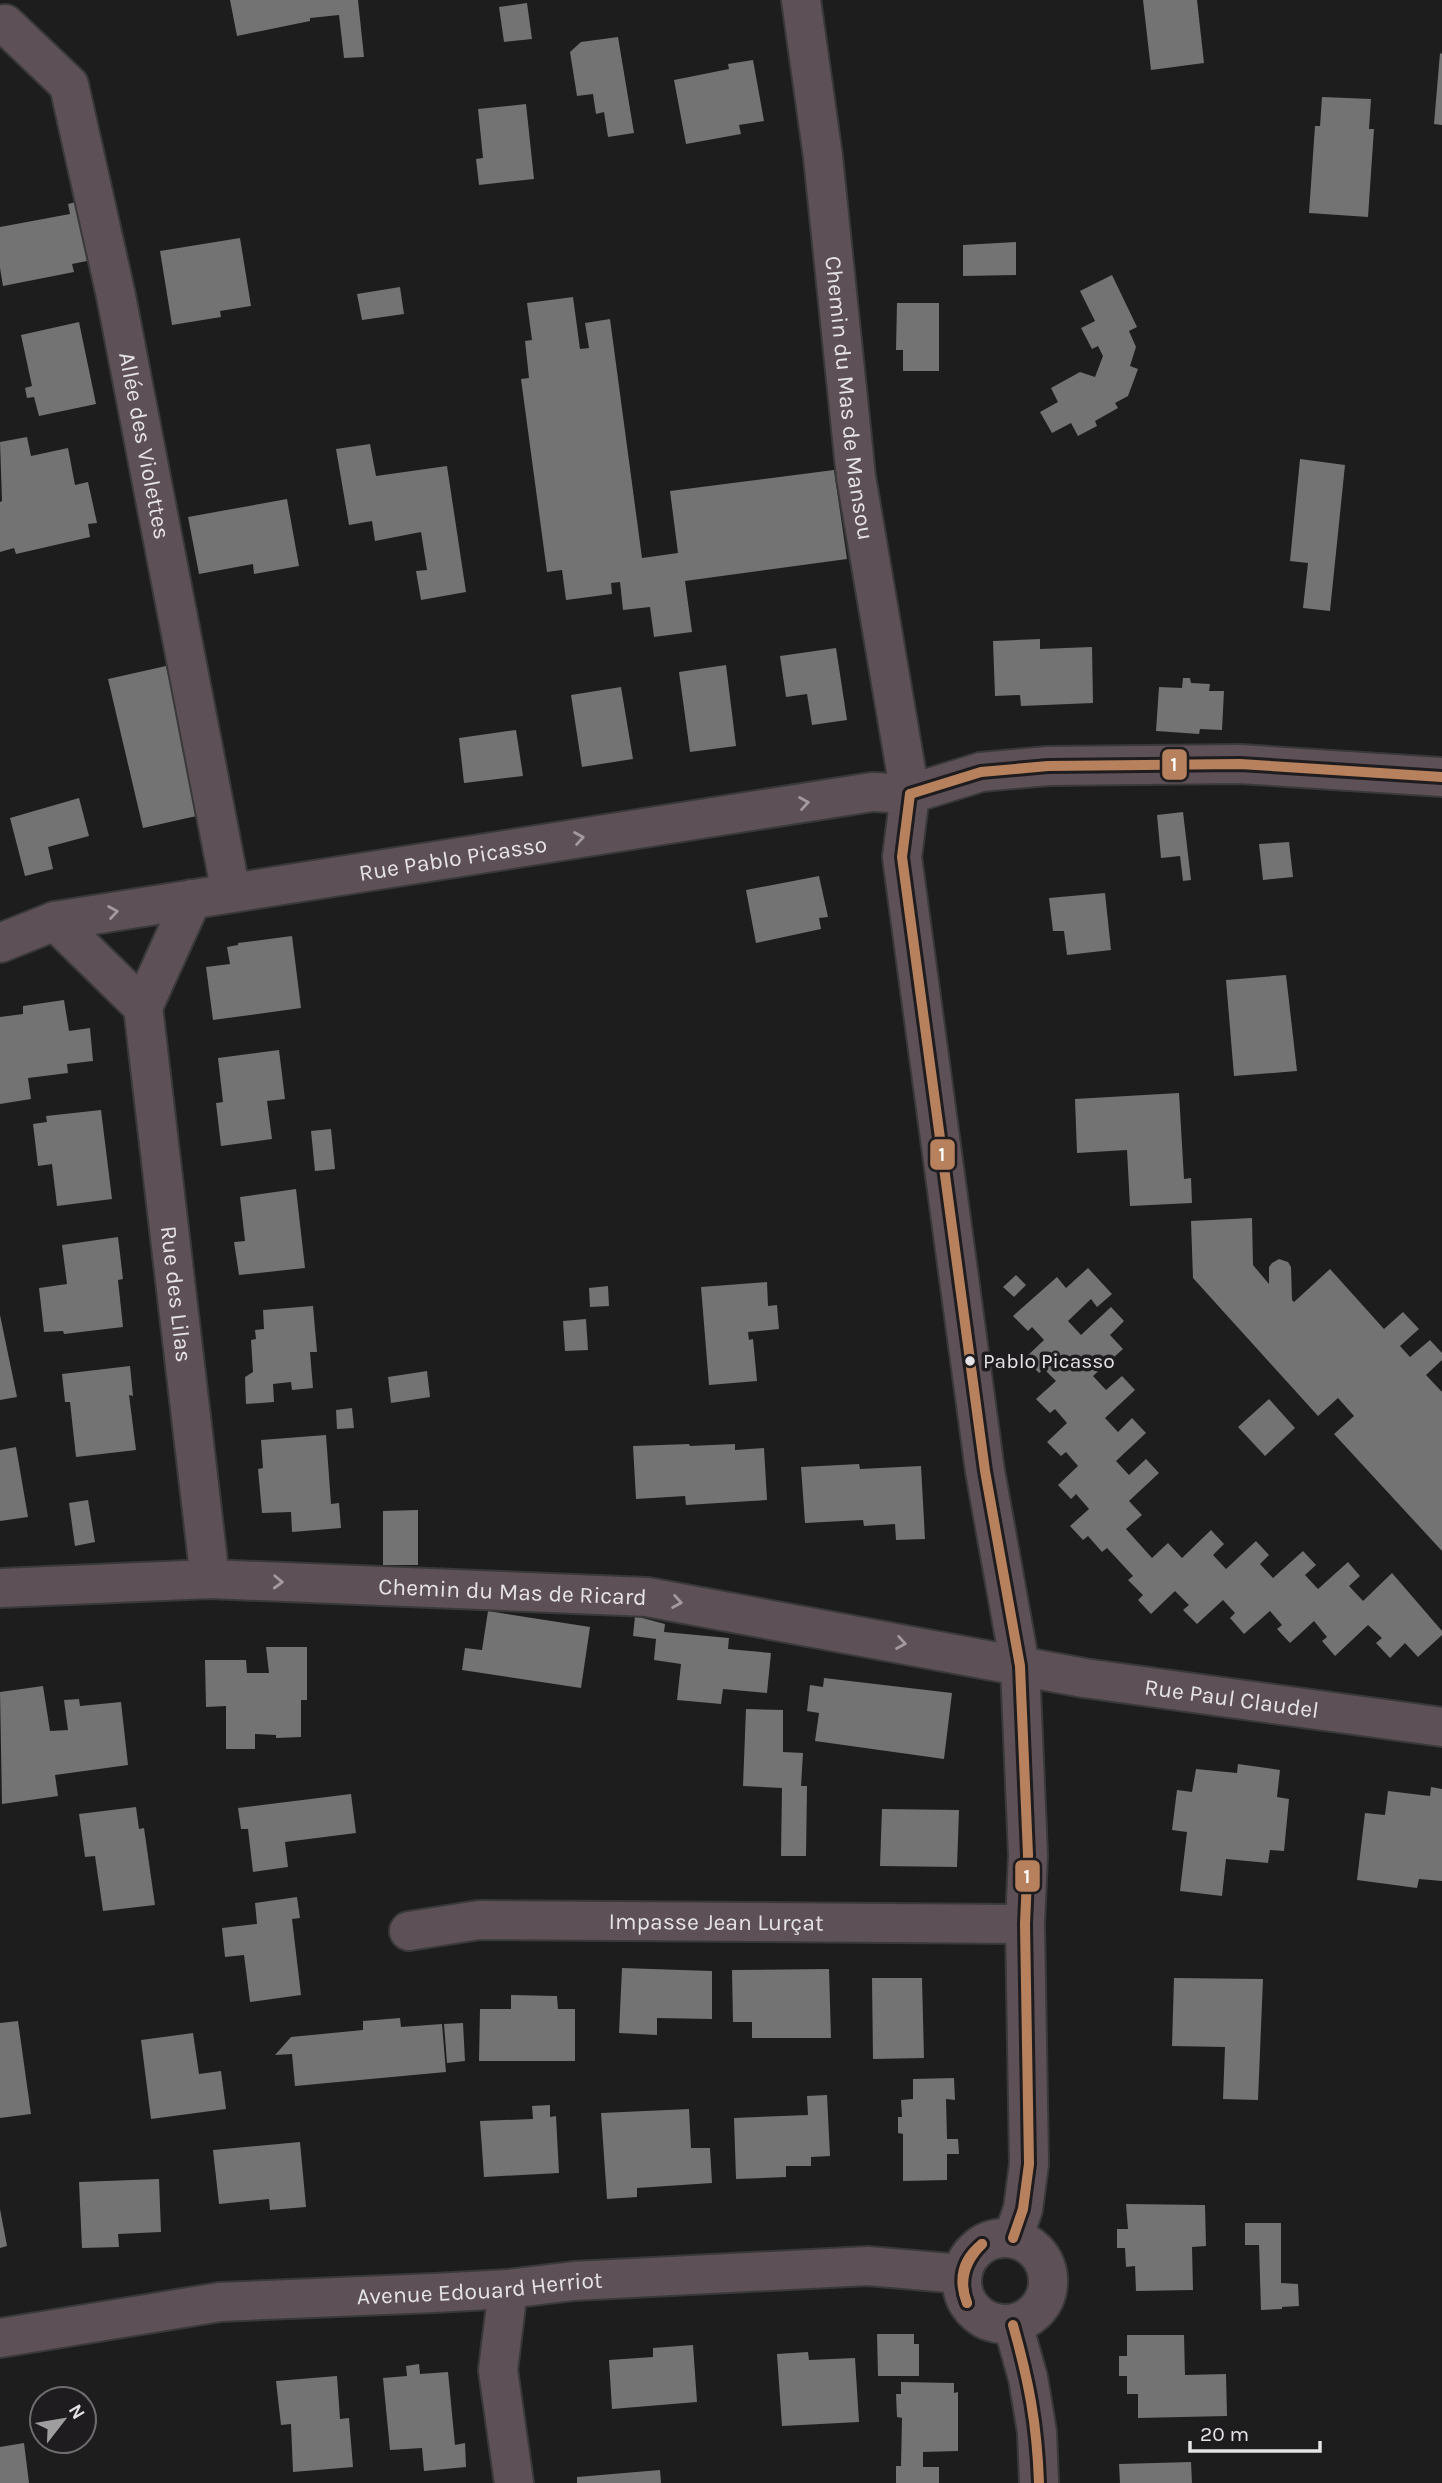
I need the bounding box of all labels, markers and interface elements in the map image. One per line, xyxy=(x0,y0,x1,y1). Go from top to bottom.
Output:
street label: Chemin du Mas de Mansou xyxy=(820,255,880,542)
street label: Allée des Violettes xyxy=(114,350,176,542)
line badge: 1 xyxy=(1161,748,1188,781)
text: 1 xyxy=(1171,754,1177,776)
one-way arrow xyxy=(798,796,810,811)
street label: Rue Pablo Picasso xyxy=(357,830,549,886)
one-way arrow xyxy=(573,831,585,846)
one-way arrow xyxy=(107,905,118,920)
line badge: 1 xyxy=(929,1138,956,1171)
text: 1 xyxy=(939,1144,945,1166)
street label: Rue des Lilas xyxy=(155,1224,198,1364)
place label: Pablo Picasso xyxy=(983,1349,1115,1373)
marker: Pablo Picasso xyxy=(963,1354,977,1368)
street label: Chemin du Mas de Ricard xyxy=(378,1572,647,1610)
one-way arrow xyxy=(273,1574,284,1589)
one-way arrow xyxy=(671,1594,683,1609)
one-way arrow xyxy=(895,1635,906,1650)
street label: Rue Paul Claudel xyxy=(1143,1673,1320,1723)
line badge: 1 xyxy=(1014,1859,1041,1893)
text: 1 xyxy=(1024,1866,1030,1888)
street label: Impasse Jean Lurçat xyxy=(609,1907,824,1936)
street label: Avenue Edouard Herriot xyxy=(356,2266,603,2310)
north arrow xyxy=(28,2385,98,2455)
text: N xyxy=(64,2400,90,2423)
scale bar xyxy=(1190,2410,1320,2454)
text: 20 m xyxy=(1200,2422,1249,2446)

